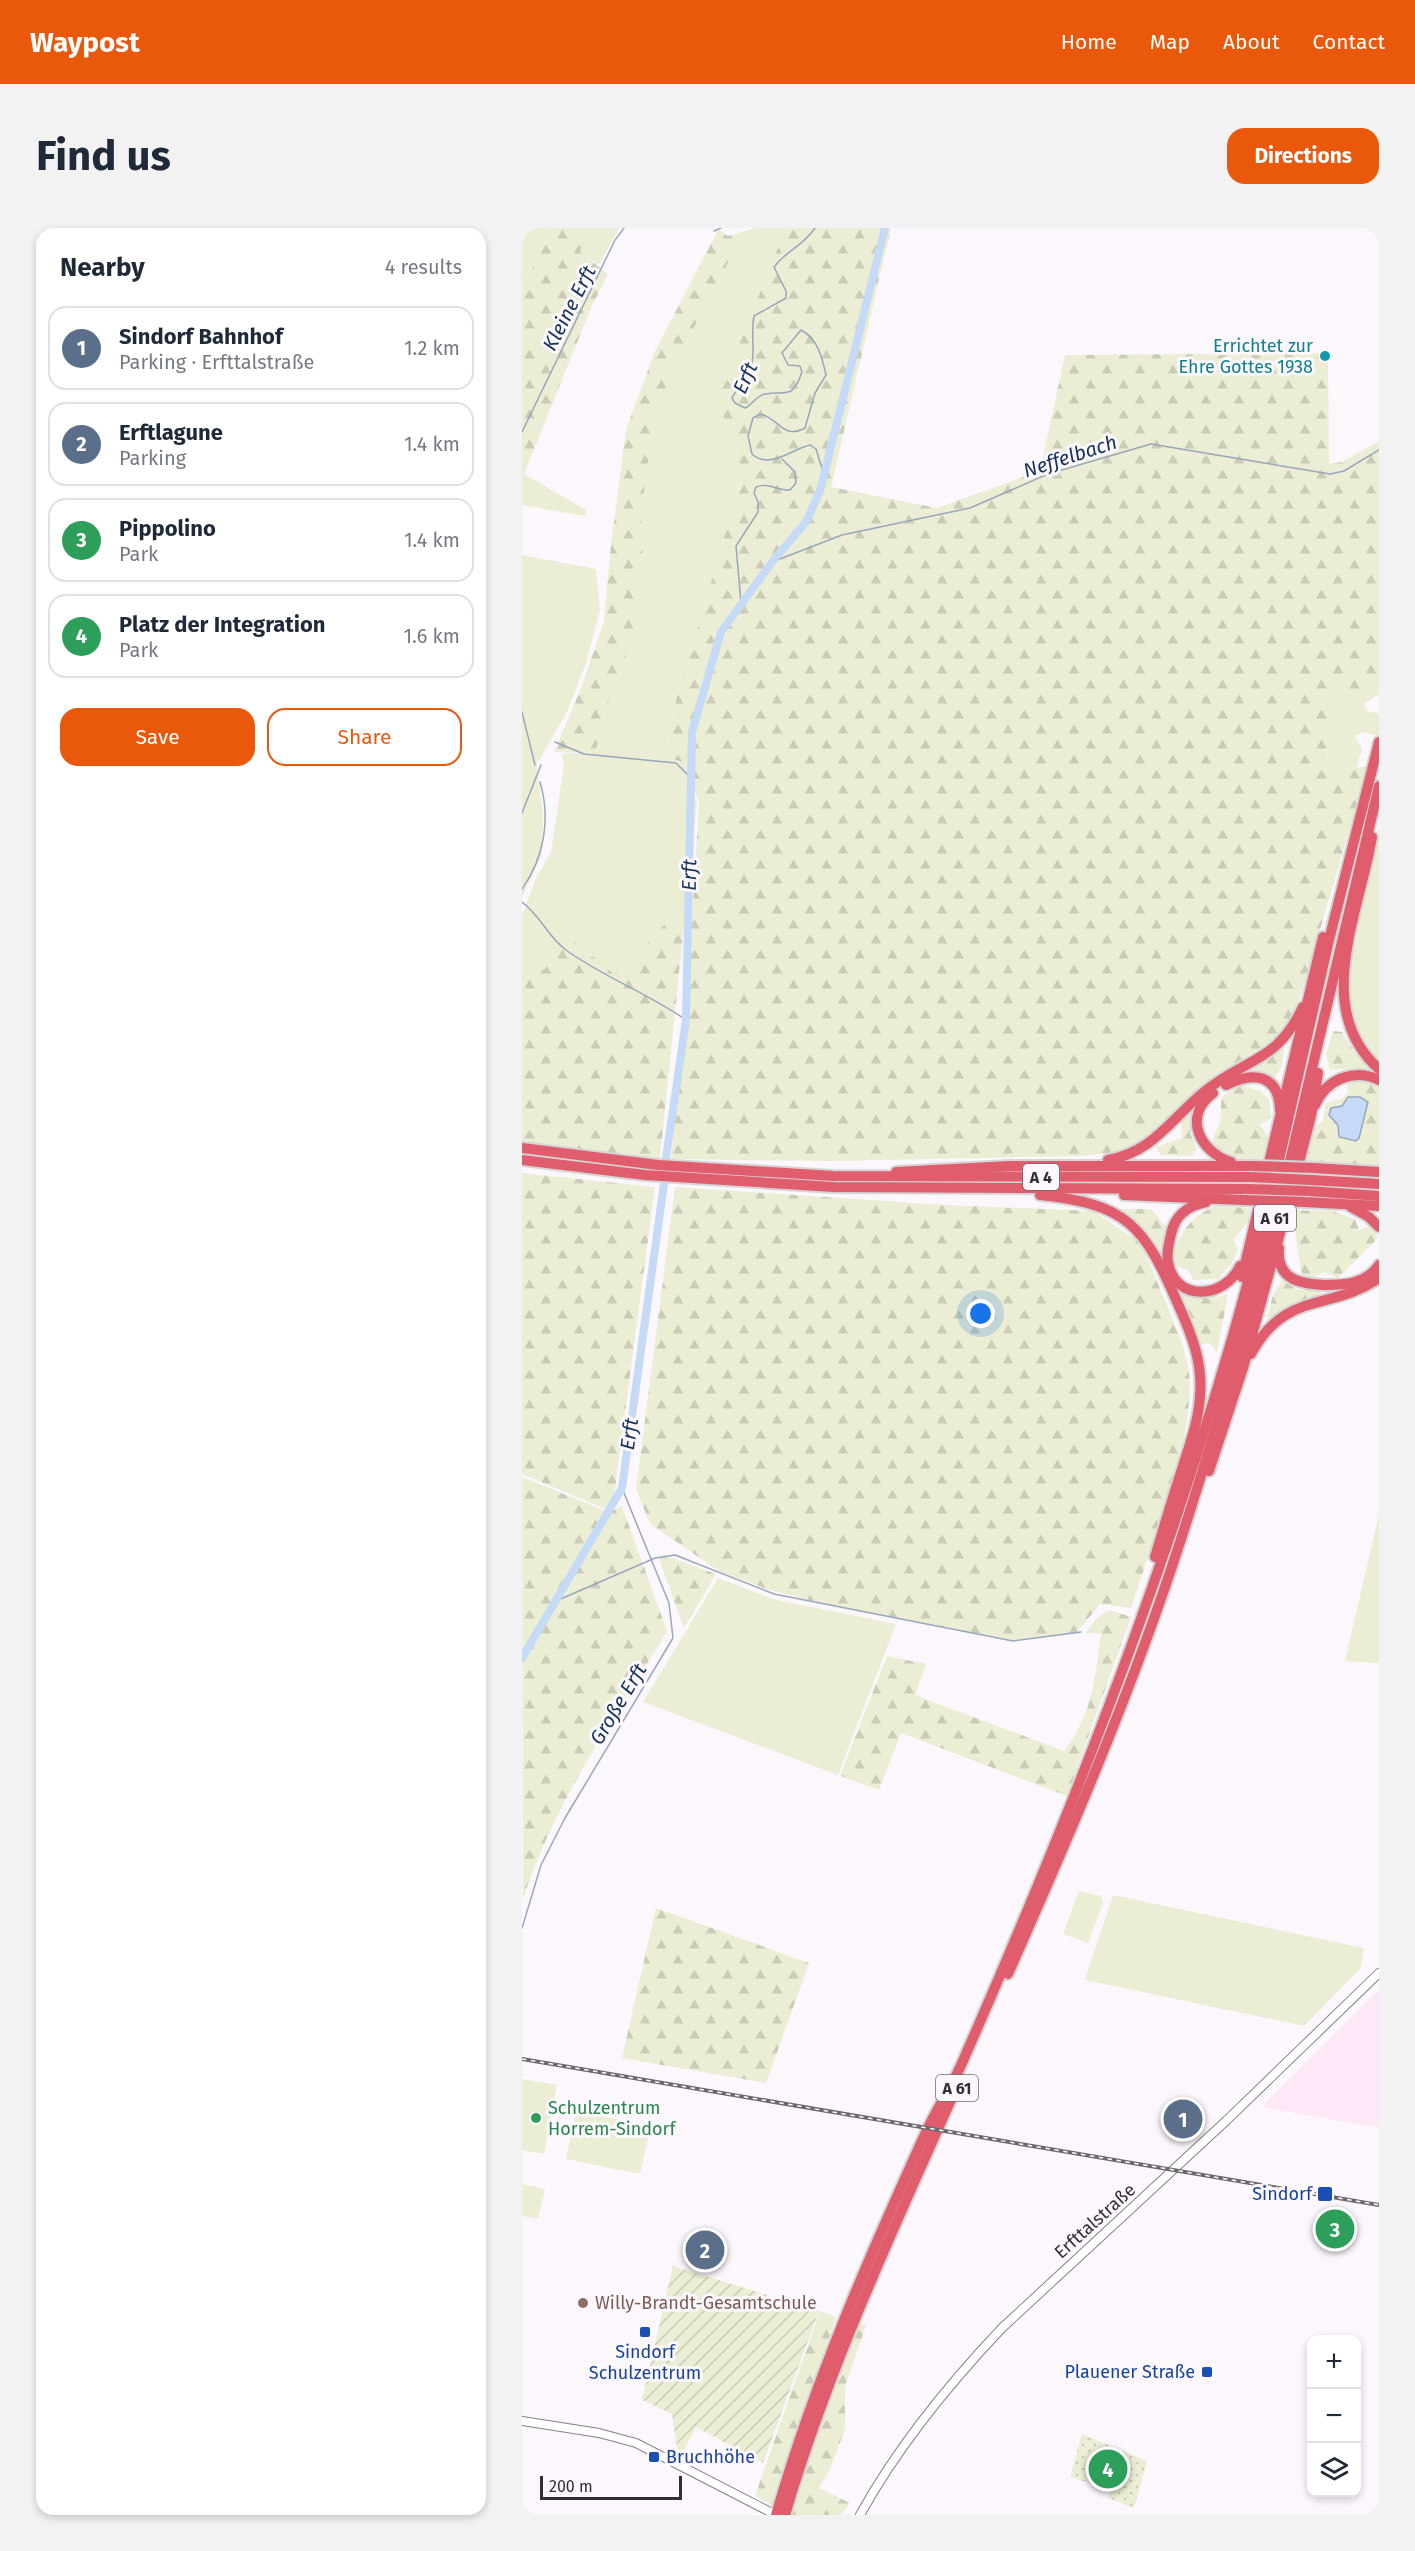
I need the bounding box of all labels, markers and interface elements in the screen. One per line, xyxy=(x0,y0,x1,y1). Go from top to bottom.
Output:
text: Waypost xyxy=(30,26,140,59)
text: Home xyxy=(1061,29,1117,55)
text: Map xyxy=(1150,29,1190,55)
text: About xyxy=(1223,29,1280,55)
text: Contact xyxy=(1313,29,1385,55)
button: Directions xyxy=(1227,128,1379,184)
text: Find us xyxy=(36,131,171,181)
text: Nearby xyxy=(60,252,145,283)
text: 4 results xyxy=(385,255,462,279)
water label: Kleine Erft xyxy=(537,261,601,354)
text: Sindorf Bahnhof xyxy=(119,323,283,350)
place label: Errichtet zur Ehre Gottes 1938 xyxy=(1178,335,1313,378)
text: 1 xyxy=(77,336,86,360)
text: 1.2 km xyxy=(404,336,460,360)
marker: Errichtet zur Ehre Gottes 1938 xyxy=(1318,349,1332,363)
text: Parking · Erfttalstraße xyxy=(119,350,315,374)
water label: Erft xyxy=(728,358,763,397)
text: Erftlagune xyxy=(119,419,223,446)
water label: Neffelbach xyxy=(1020,430,1120,482)
text: 2 xyxy=(76,432,87,456)
text: 1.4 km xyxy=(404,432,460,456)
text: Parking xyxy=(119,446,186,470)
text: Pippolino xyxy=(119,515,216,542)
text: 3 xyxy=(76,528,87,552)
text: 1.4 km xyxy=(404,528,460,552)
text: Park xyxy=(119,542,158,566)
text: Platz der Integration xyxy=(119,611,326,638)
text: 4 xyxy=(76,624,87,648)
text: 1.6 km xyxy=(403,624,460,648)
text: Park xyxy=(119,638,158,662)
button: Save xyxy=(60,708,255,766)
button: Share xyxy=(267,708,462,766)
water label: Erft xyxy=(677,858,701,891)
road number: A 4 xyxy=(1023,1164,1059,1190)
road number: A 61 xyxy=(1254,1205,1296,1231)
your location xyxy=(966,1299,995,1328)
water label: Erft xyxy=(615,1416,643,1451)
water label: Große Erft xyxy=(585,1658,652,1749)
road number: A 61 xyxy=(936,2075,978,2101)
pin: 1 xyxy=(1164,2096,1202,2142)
place label: Schulzentrum Horrem-Sindorf xyxy=(548,2097,678,2140)
marker: Schulzentrum Horrem-Sindorf xyxy=(529,2111,543,2125)
street label: Erfttalstraße xyxy=(1050,2179,1140,2263)
place label: Sindorf xyxy=(1252,2183,1314,2205)
marker: Sindorf xyxy=(1316,2185,1334,2203)
pin: 3 xyxy=(1316,2206,1354,2252)
pin: 2 xyxy=(686,2228,724,2272)
place label: Willy-Brandt-Gesamtschule xyxy=(595,2292,817,2314)
marker: Willy-Brandt-Gesamtschule xyxy=(576,2296,590,2310)
marker: Sindorf Schulzentrum xyxy=(638,2325,652,2339)
map controls xyxy=(1307,2335,1361,2497)
button: + xyxy=(1307,2335,1361,2389)
place label: Sindorf Schulzentrum xyxy=(589,2341,701,2384)
place label: Plauener Straße xyxy=(1064,2361,1195,2383)
marker: Plauener Straße xyxy=(1200,2365,1214,2379)
button: − xyxy=(1307,2389,1361,2443)
button: layers xyxy=(1307,2443,1361,2497)
place label: Bruchhöhe xyxy=(666,2446,755,2468)
pin: 4 xyxy=(1088,2446,1128,2492)
marker: Bruchhöhe xyxy=(647,2450,661,2464)
scale bar xyxy=(540,2473,682,2500)
text: 200 m xyxy=(549,2477,593,2496)

